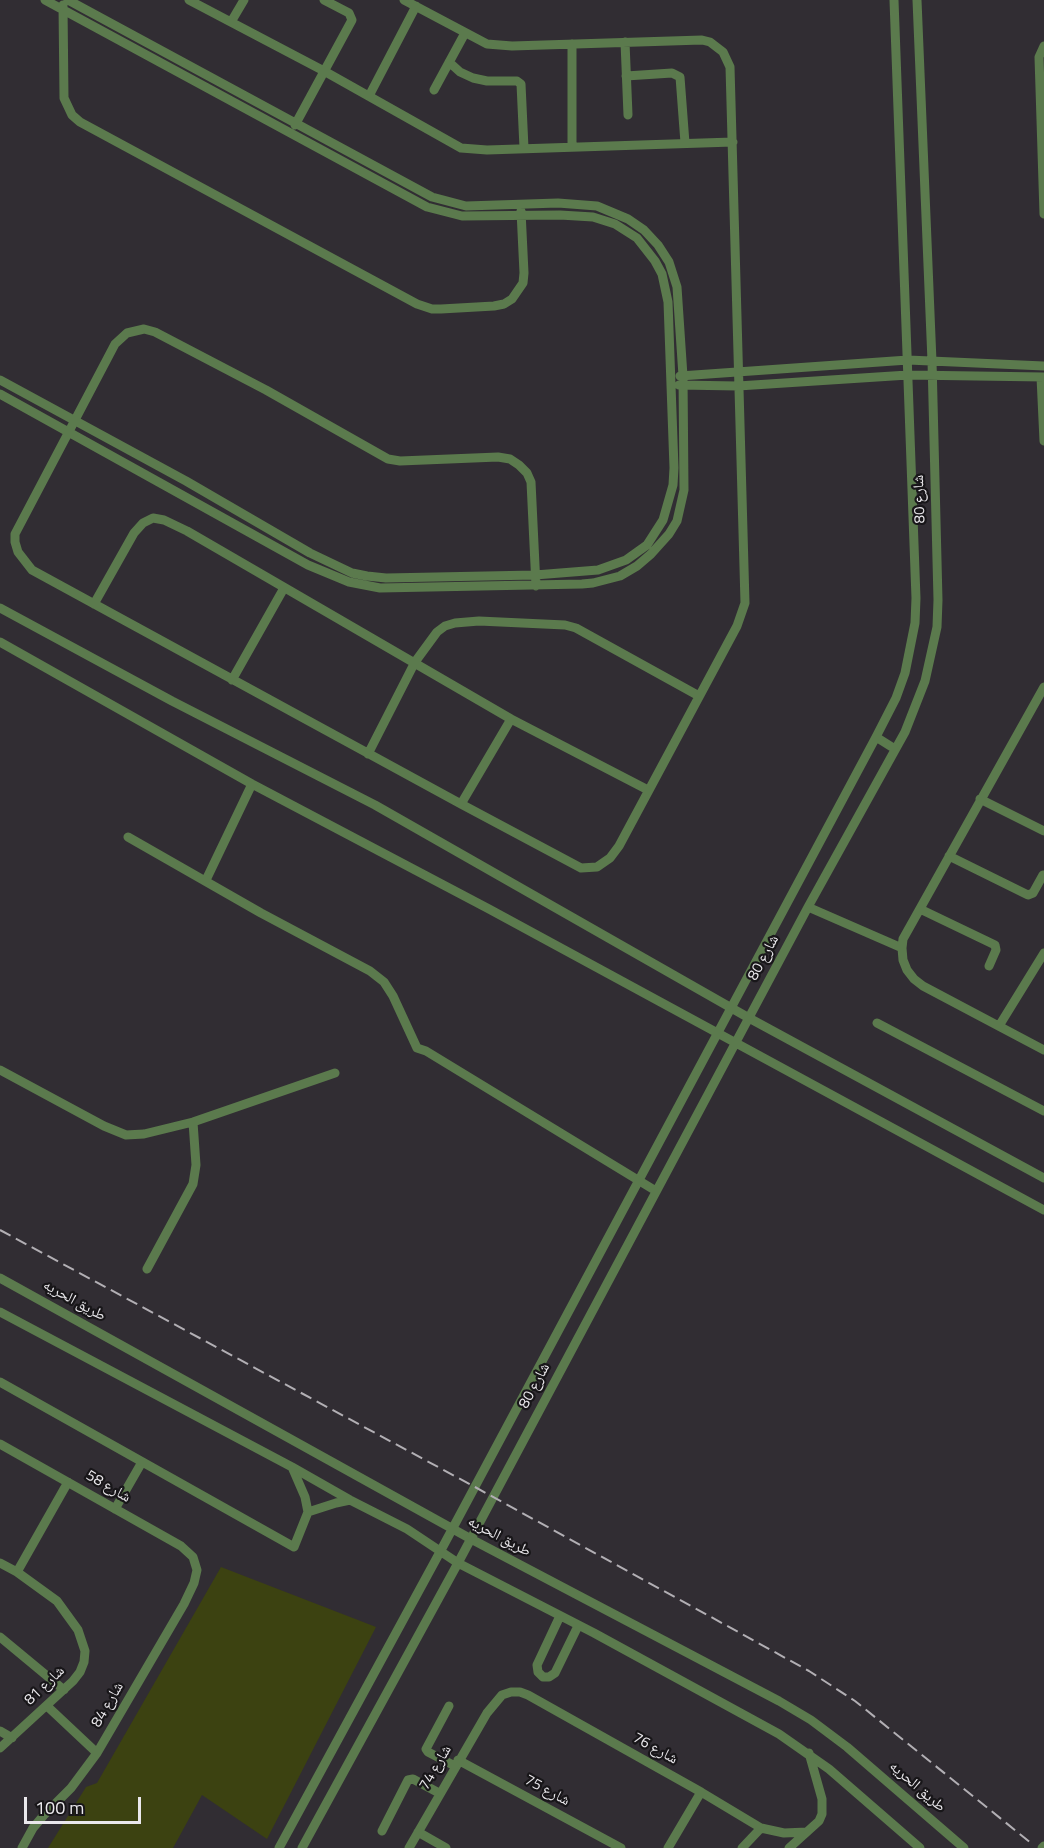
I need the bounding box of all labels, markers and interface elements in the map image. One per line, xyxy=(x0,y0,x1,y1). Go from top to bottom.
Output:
street label: شارع 80 xyxy=(910,474,930,524)
street label: شارع 80 xyxy=(745,932,783,984)
street label: طريق الحريه xyxy=(40,1276,108,1326)
street label: شارع 80 xyxy=(516,1360,554,1412)
street label: شارع 58 xyxy=(82,1467,134,1507)
street label: طريق الحريه xyxy=(464,1513,534,1561)
street label: شارع 81 xyxy=(21,1663,69,1709)
street label: شارع 84 xyxy=(88,1679,128,1731)
street label: شارع 76 xyxy=(629,1729,681,1769)
street label: شارع 74 xyxy=(416,1742,456,1794)
street label: طريق الحريه xyxy=(885,1758,949,1816)
street label: شارع 75 xyxy=(521,1772,573,1810)
scale bar xyxy=(27,1785,144,1823)
text: 100 m xyxy=(35,1794,84,1821)

